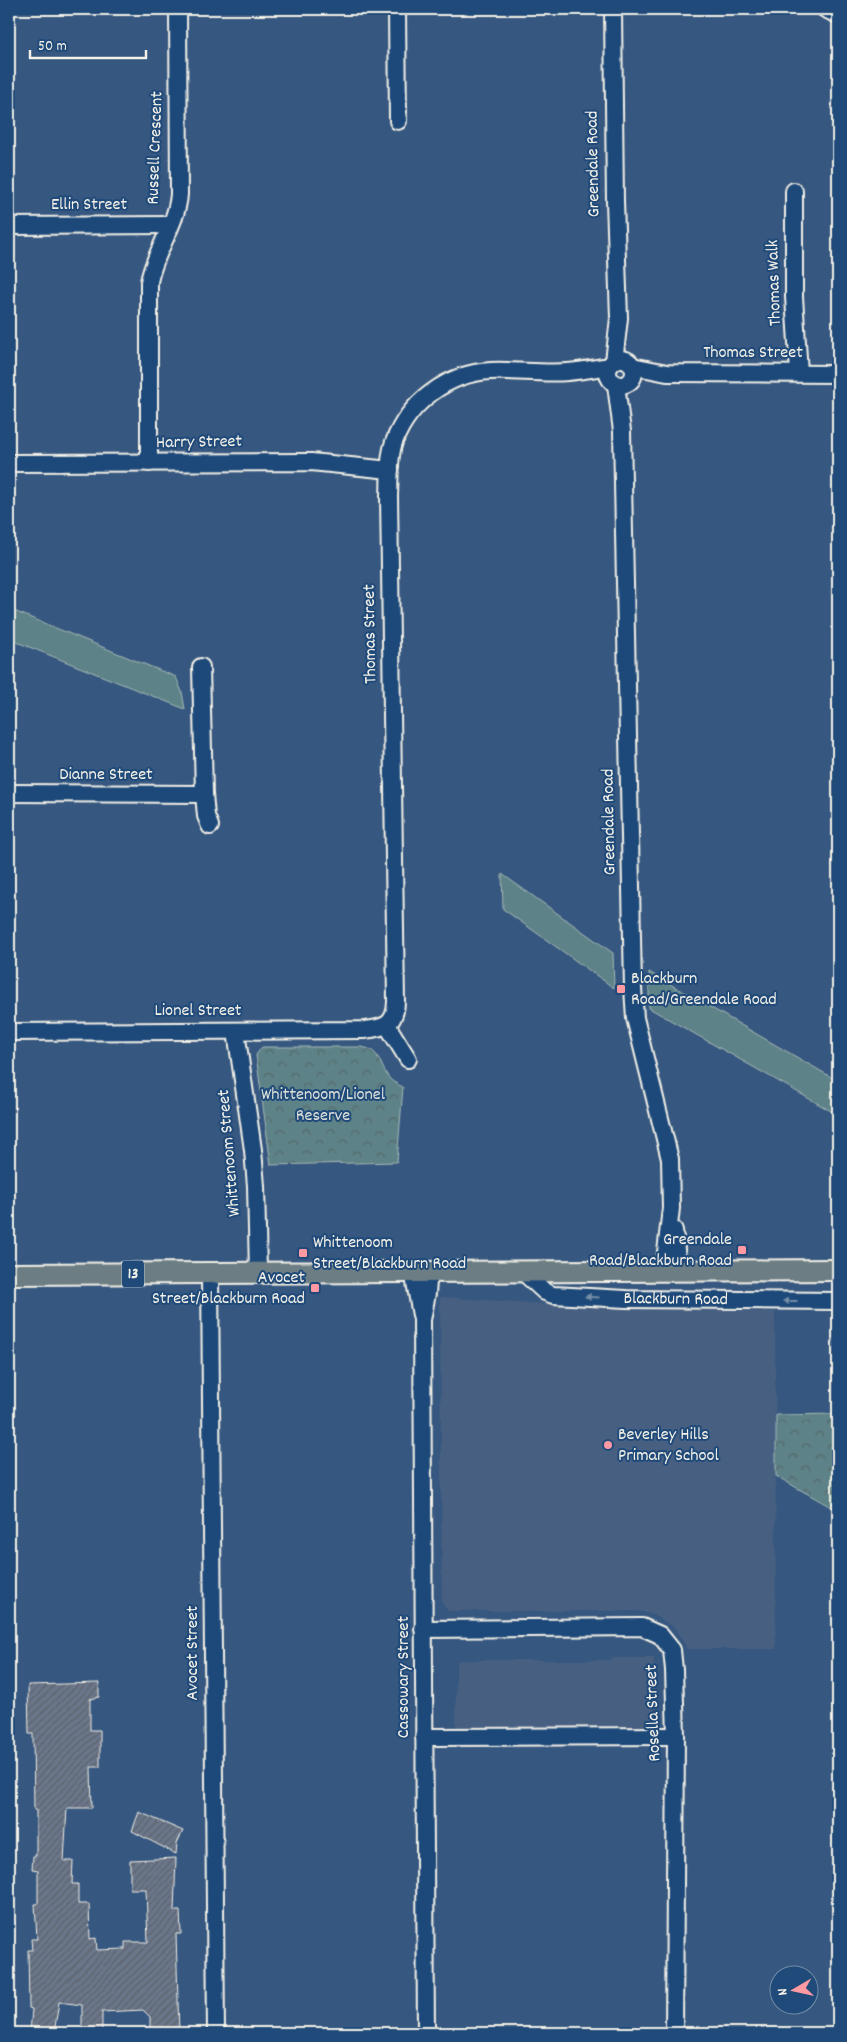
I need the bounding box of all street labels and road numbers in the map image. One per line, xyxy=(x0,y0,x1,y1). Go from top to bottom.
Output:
street label: Russell Crescent xyxy=(142,91,170,205)
street label: Greendale Road xyxy=(581,110,607,218)
street label: Ellin Street xyxy=(51,193,127,218)
street label: Thomas Walk xyxy=(761,239,789,327)
street label: Thomas Street xyxy=(703,341,803,366)
street label: Harry Street xyxy=(156,430,243,456)
street label: Thomas Street xyxy=(358,584,384,684)
street label: Dianne Street xyxy=(59,763,153,788)
street label: Greendale Road xyxy=(597,768,623,876)
street label: Lionel Street xyxy=(154,999,242,1024)
street label: Whittenoom Street xyxy=(212,1088,248,1218)
road number: 13 xyxy=(122,1260,144,1288)
street label: Blackburn Road xyxy=(623,1286,728,1312)
street label: Avocet Street xyxy=(181,1605,206,1701)
street label: Cassowary Street xyxy=(392,1615,417,1738)
street label: Rosella Street xyxy=(640,1664,668,1762)

